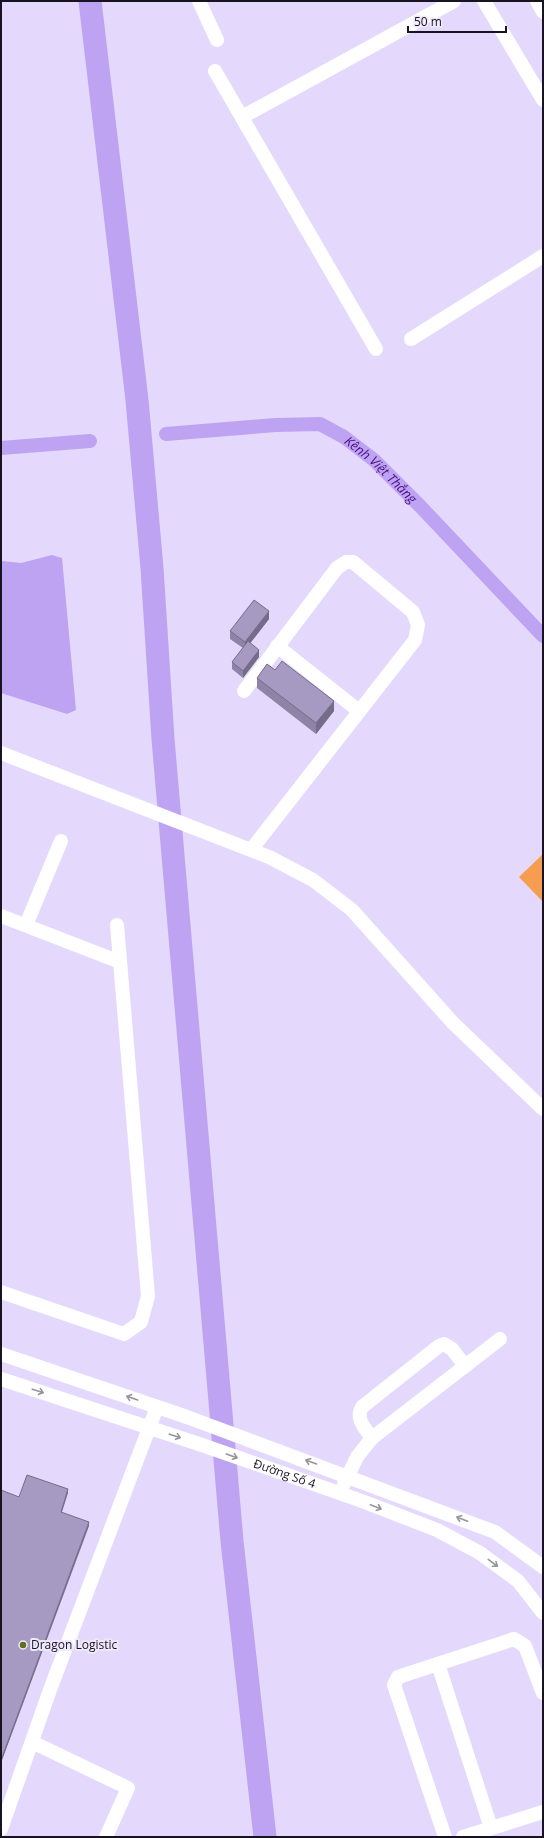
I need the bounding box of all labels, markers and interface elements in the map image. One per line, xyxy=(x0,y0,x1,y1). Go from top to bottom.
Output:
scale bar xyxy=(408,8,506,34)
text: 50 m xyxy=(414,13,442,30)
water label: Kênh Việt Thắng xyxy=(341,432,422,508)
one-way arrow xyxy=(31,1388,44,1395)
one-way arrow xyxy=(126,1394,139,1401)
one-way arrow xyxy=(168,1433,181,1440)
one-way arrow xyxy=(226,1452,238,1460)
street label: Đường Số 4 xyxy=(251,1455,318,1492)
one-way arrow xyxy=(304,1458,317,1465)
one-way arrow xyxy=(370,1503,382,1511)
one-way arrow xyxy=(456,1515,468,1523)
one-way arrow xyxy=(487,1559,498,1567)
place label: Dragon Logistic xyxy=(31,1636,118,1653)
marker: Dragon Logistic xyxy=(18,1640,28,1650)

